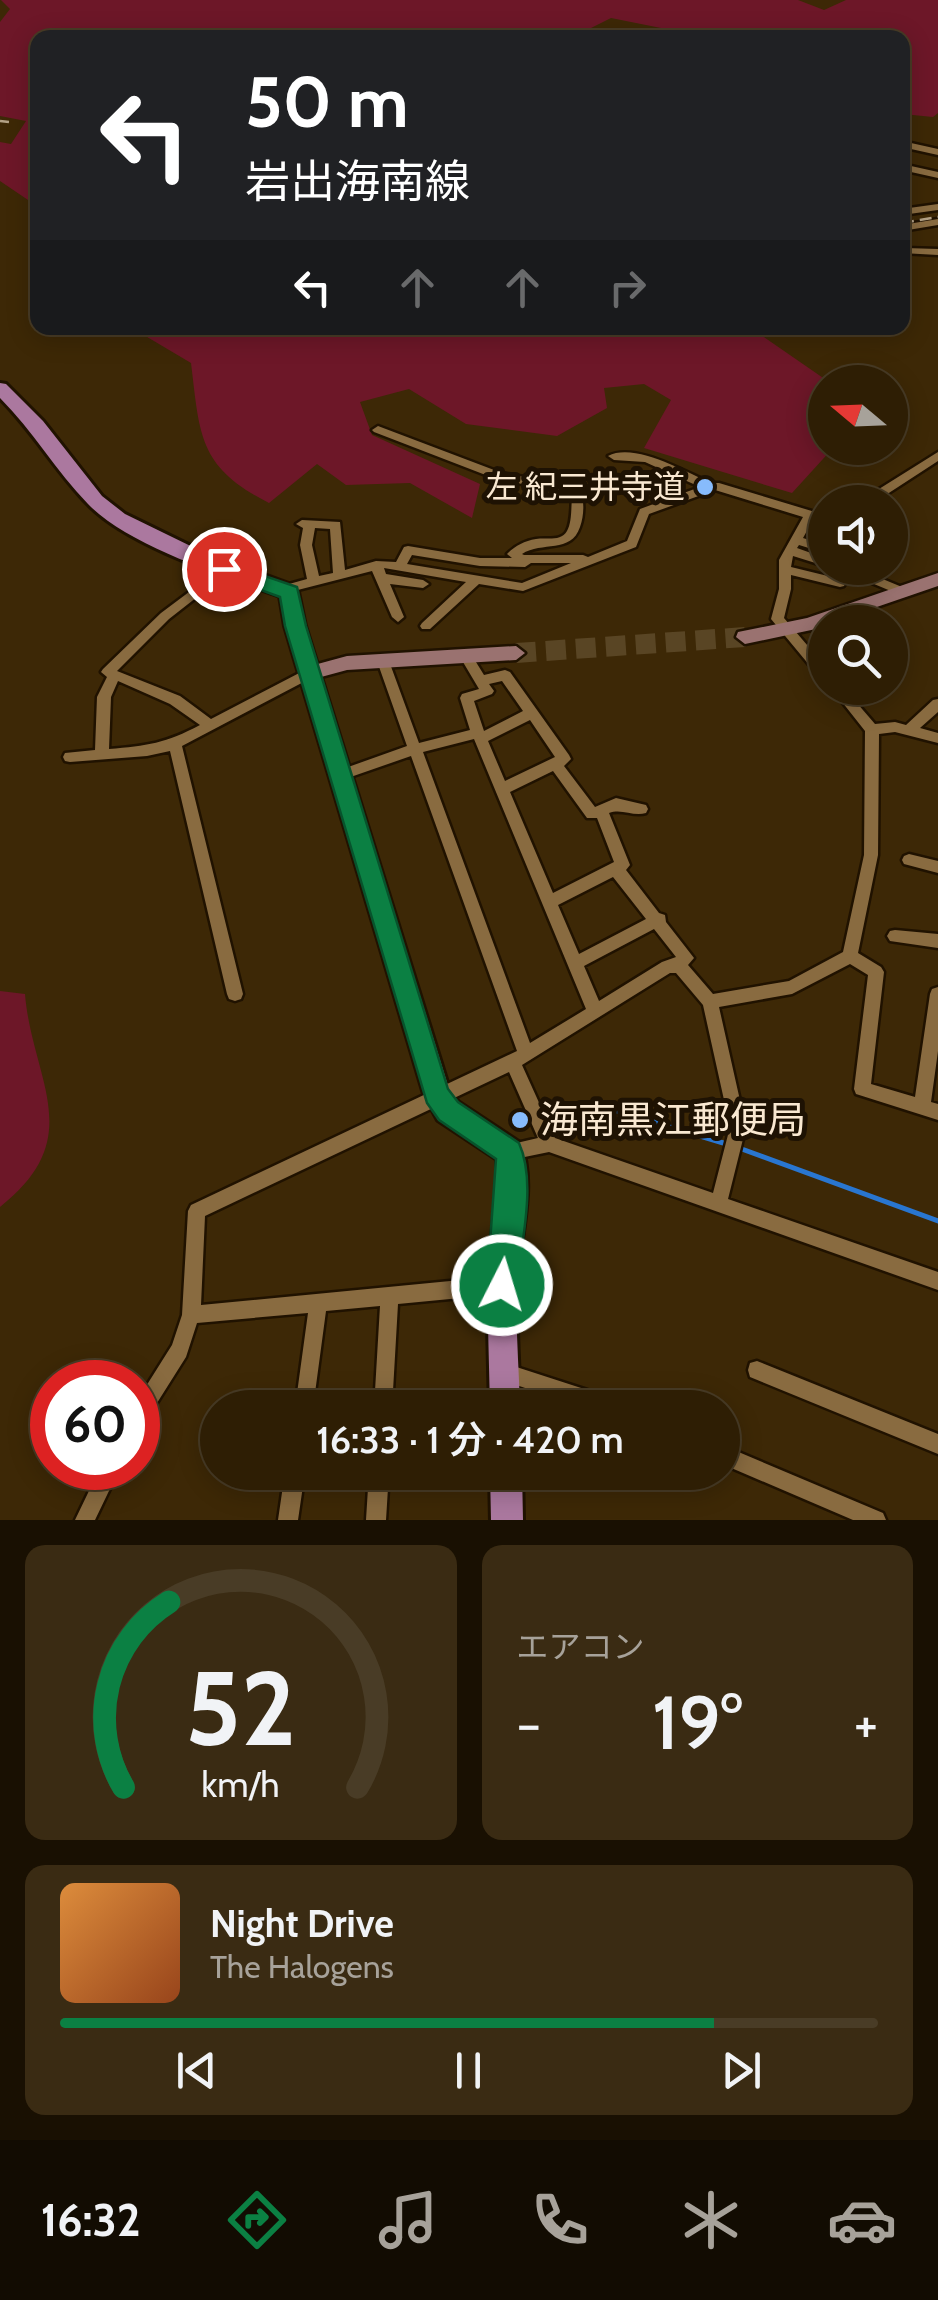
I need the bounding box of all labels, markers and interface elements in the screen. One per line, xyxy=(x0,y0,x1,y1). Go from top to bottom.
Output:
text: 50 m xyxy=(245,59,409,145)
icon: left xyxy=(80,70,210,200)
text: 岩出海南線 xyxy=(245,154,470,208)
icon: left xyxy=(285,260,340,315)
icon: ahead xyxy=(390,260,445,315)
icon: ahead xyxy=(495,260,550,315)
icon: right xyxy=(600,260,655,315)
north arrow xyxy=(808,365,908,465)
map controls xyxy=(808,365,908,705)
place label: 左 紀三井寺道 xyxy=(486,467,685,506)
marker: 左 紀三井寺道 xyxy=(694,476,716,498)
button: sound xyxy=(808,485,908,585)
pin xyxy=(182,527,267,612)
icon: arrive xyxy=(197,542,252,597)
button: search xyxy=(808,605,908,705)
place label: 海南黒江郵便局 xyxy=(540,1096,806,1143)
marker: 海南黒江郵便局 xyxy=(509,1109,531,1131)
position arrow xyxy=(450,1233,554,1337)
speed limit sign: 60 xyxy=(30,1360,160,1490)
text: 16:33 · 1 分 · 420 m xyxy=(316,1416,624,1463)
text: エアコン xyxy=(517,1627,645,1666)
text: 52 xyxy=(185,1645,296,1771)
text: 19° xyxy=(652,1677,743,1768)
text: − xyxy=(517,1690,541,1757)
text: + xyxy=(854,1690,878,1757)
text: km/h xyxy=(202,1763,280,1806)
text: Night Drive xyxy=(210,1900,394,1947)
text: The Halogens xyxy=(210,1947,394,1986)
icon: previous xyxy=(169,2043,224,2098)
icon: pause xyxy=(441,2043,496,2098)
icon: next xyxy=(714,2043,769,2098)
icon: directions xyxy=(222,2185,292,2255)
icon: music xyxy=(373,2185,443,2255)
icon: phone xyxy=(525,2185,595,2255)
icon: climate xyxy=(676,2185,746,2255)
icon: car xyxy=(827,2185,897,2255)
text: 16:32 xyxy=(41,2193,141,2247)

